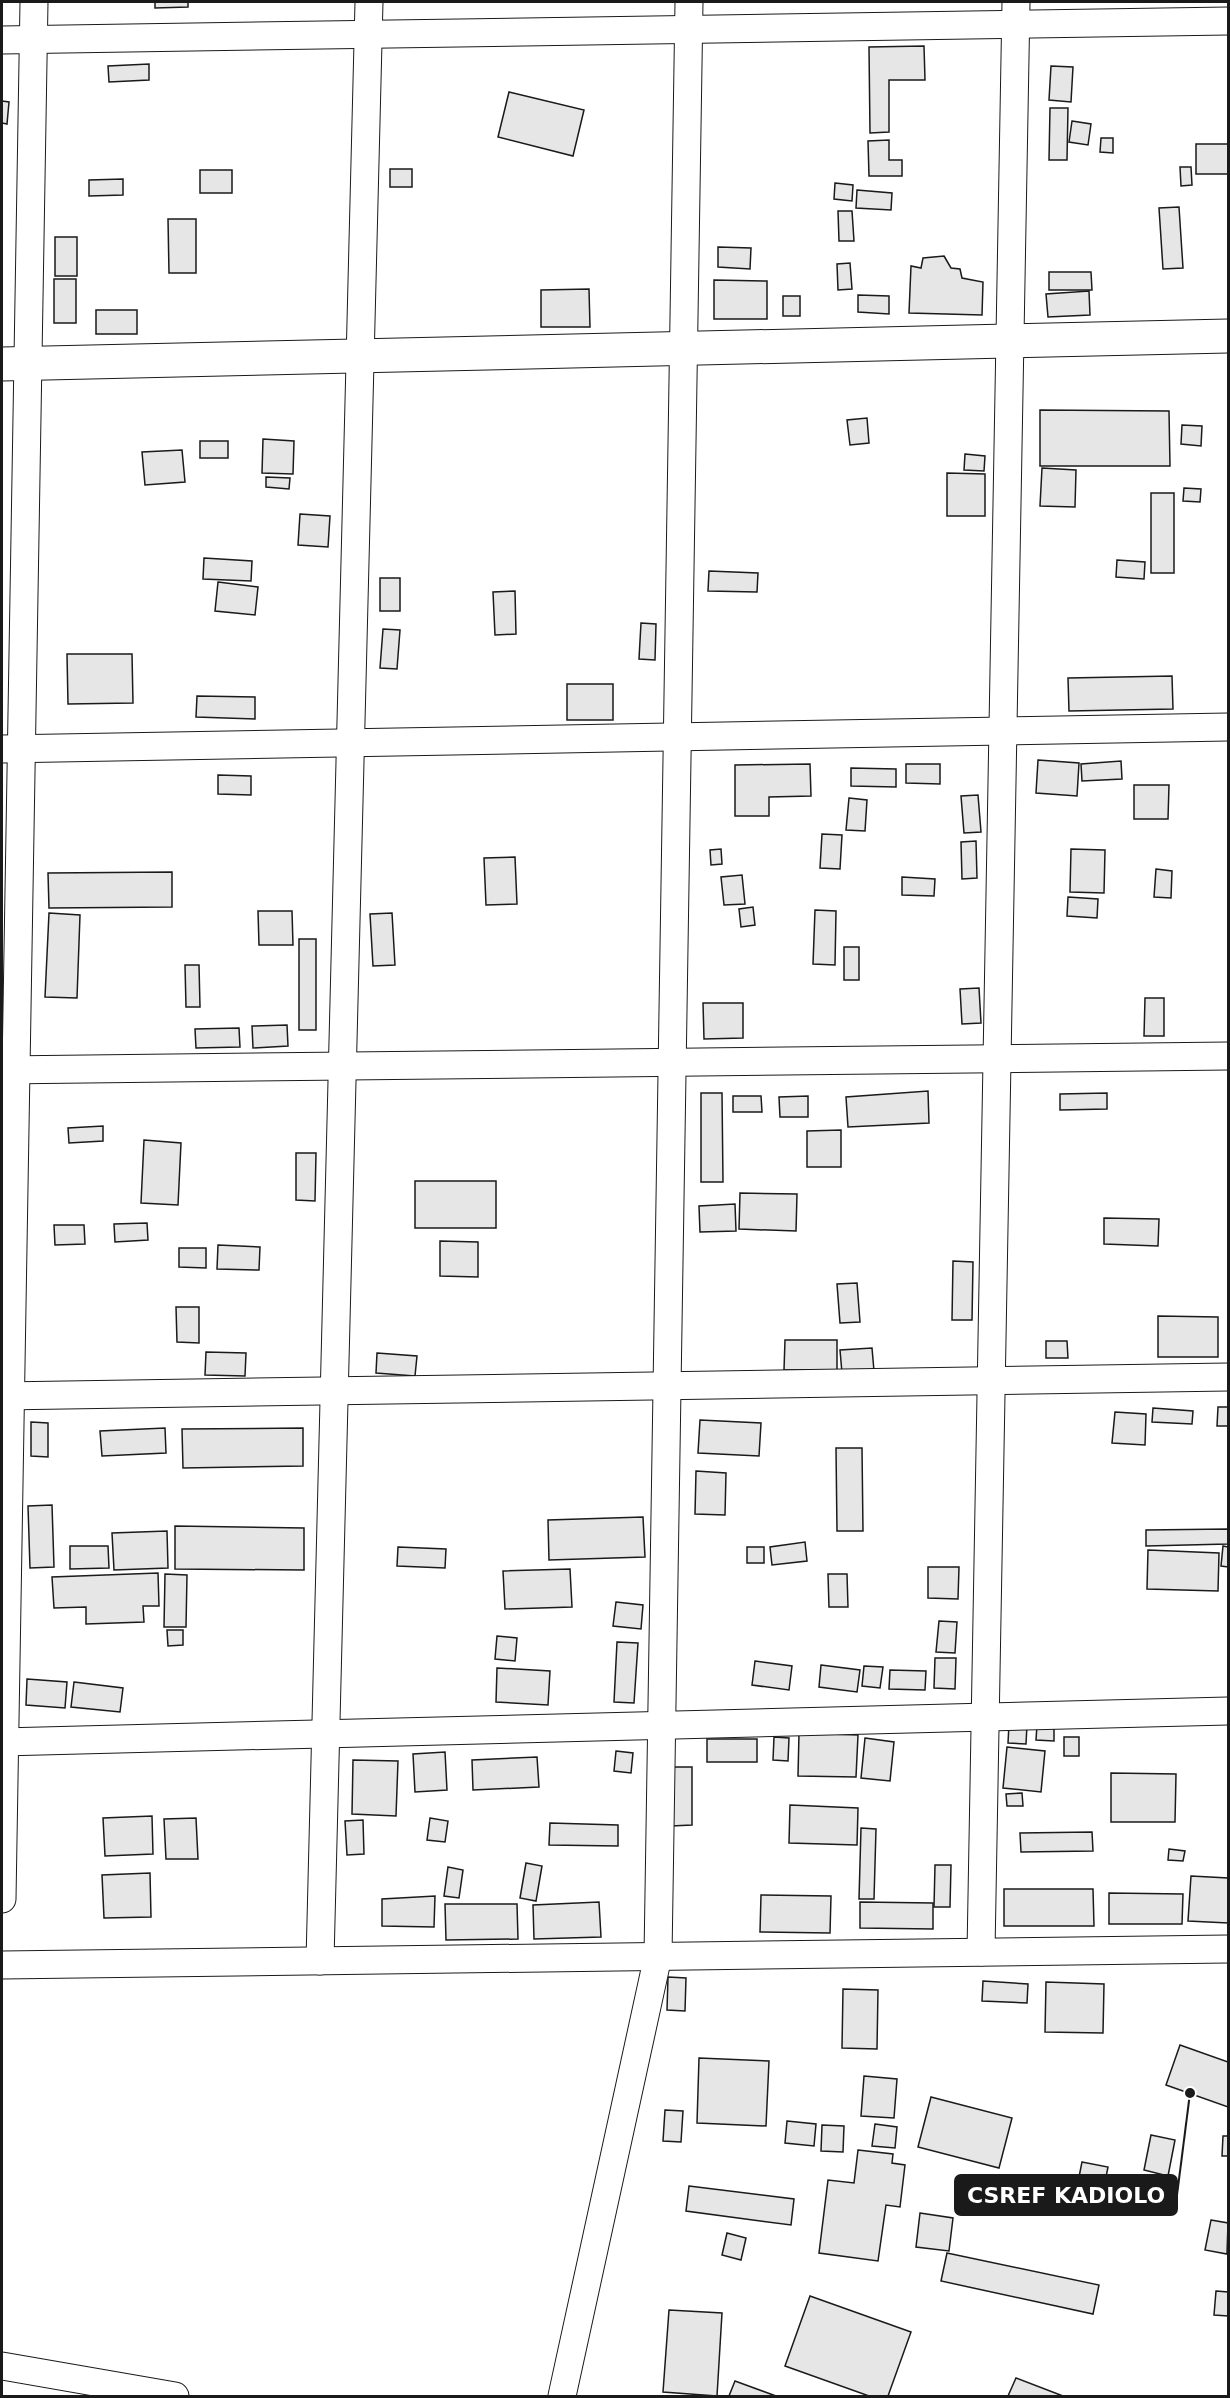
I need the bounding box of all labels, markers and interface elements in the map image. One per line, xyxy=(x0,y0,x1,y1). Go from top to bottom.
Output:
callout: CSREF KADIOLO xyxy=(955,2175,1177,2215)
text: CSREF KADIOLO xyxy=(967,2183,1165,2208)

